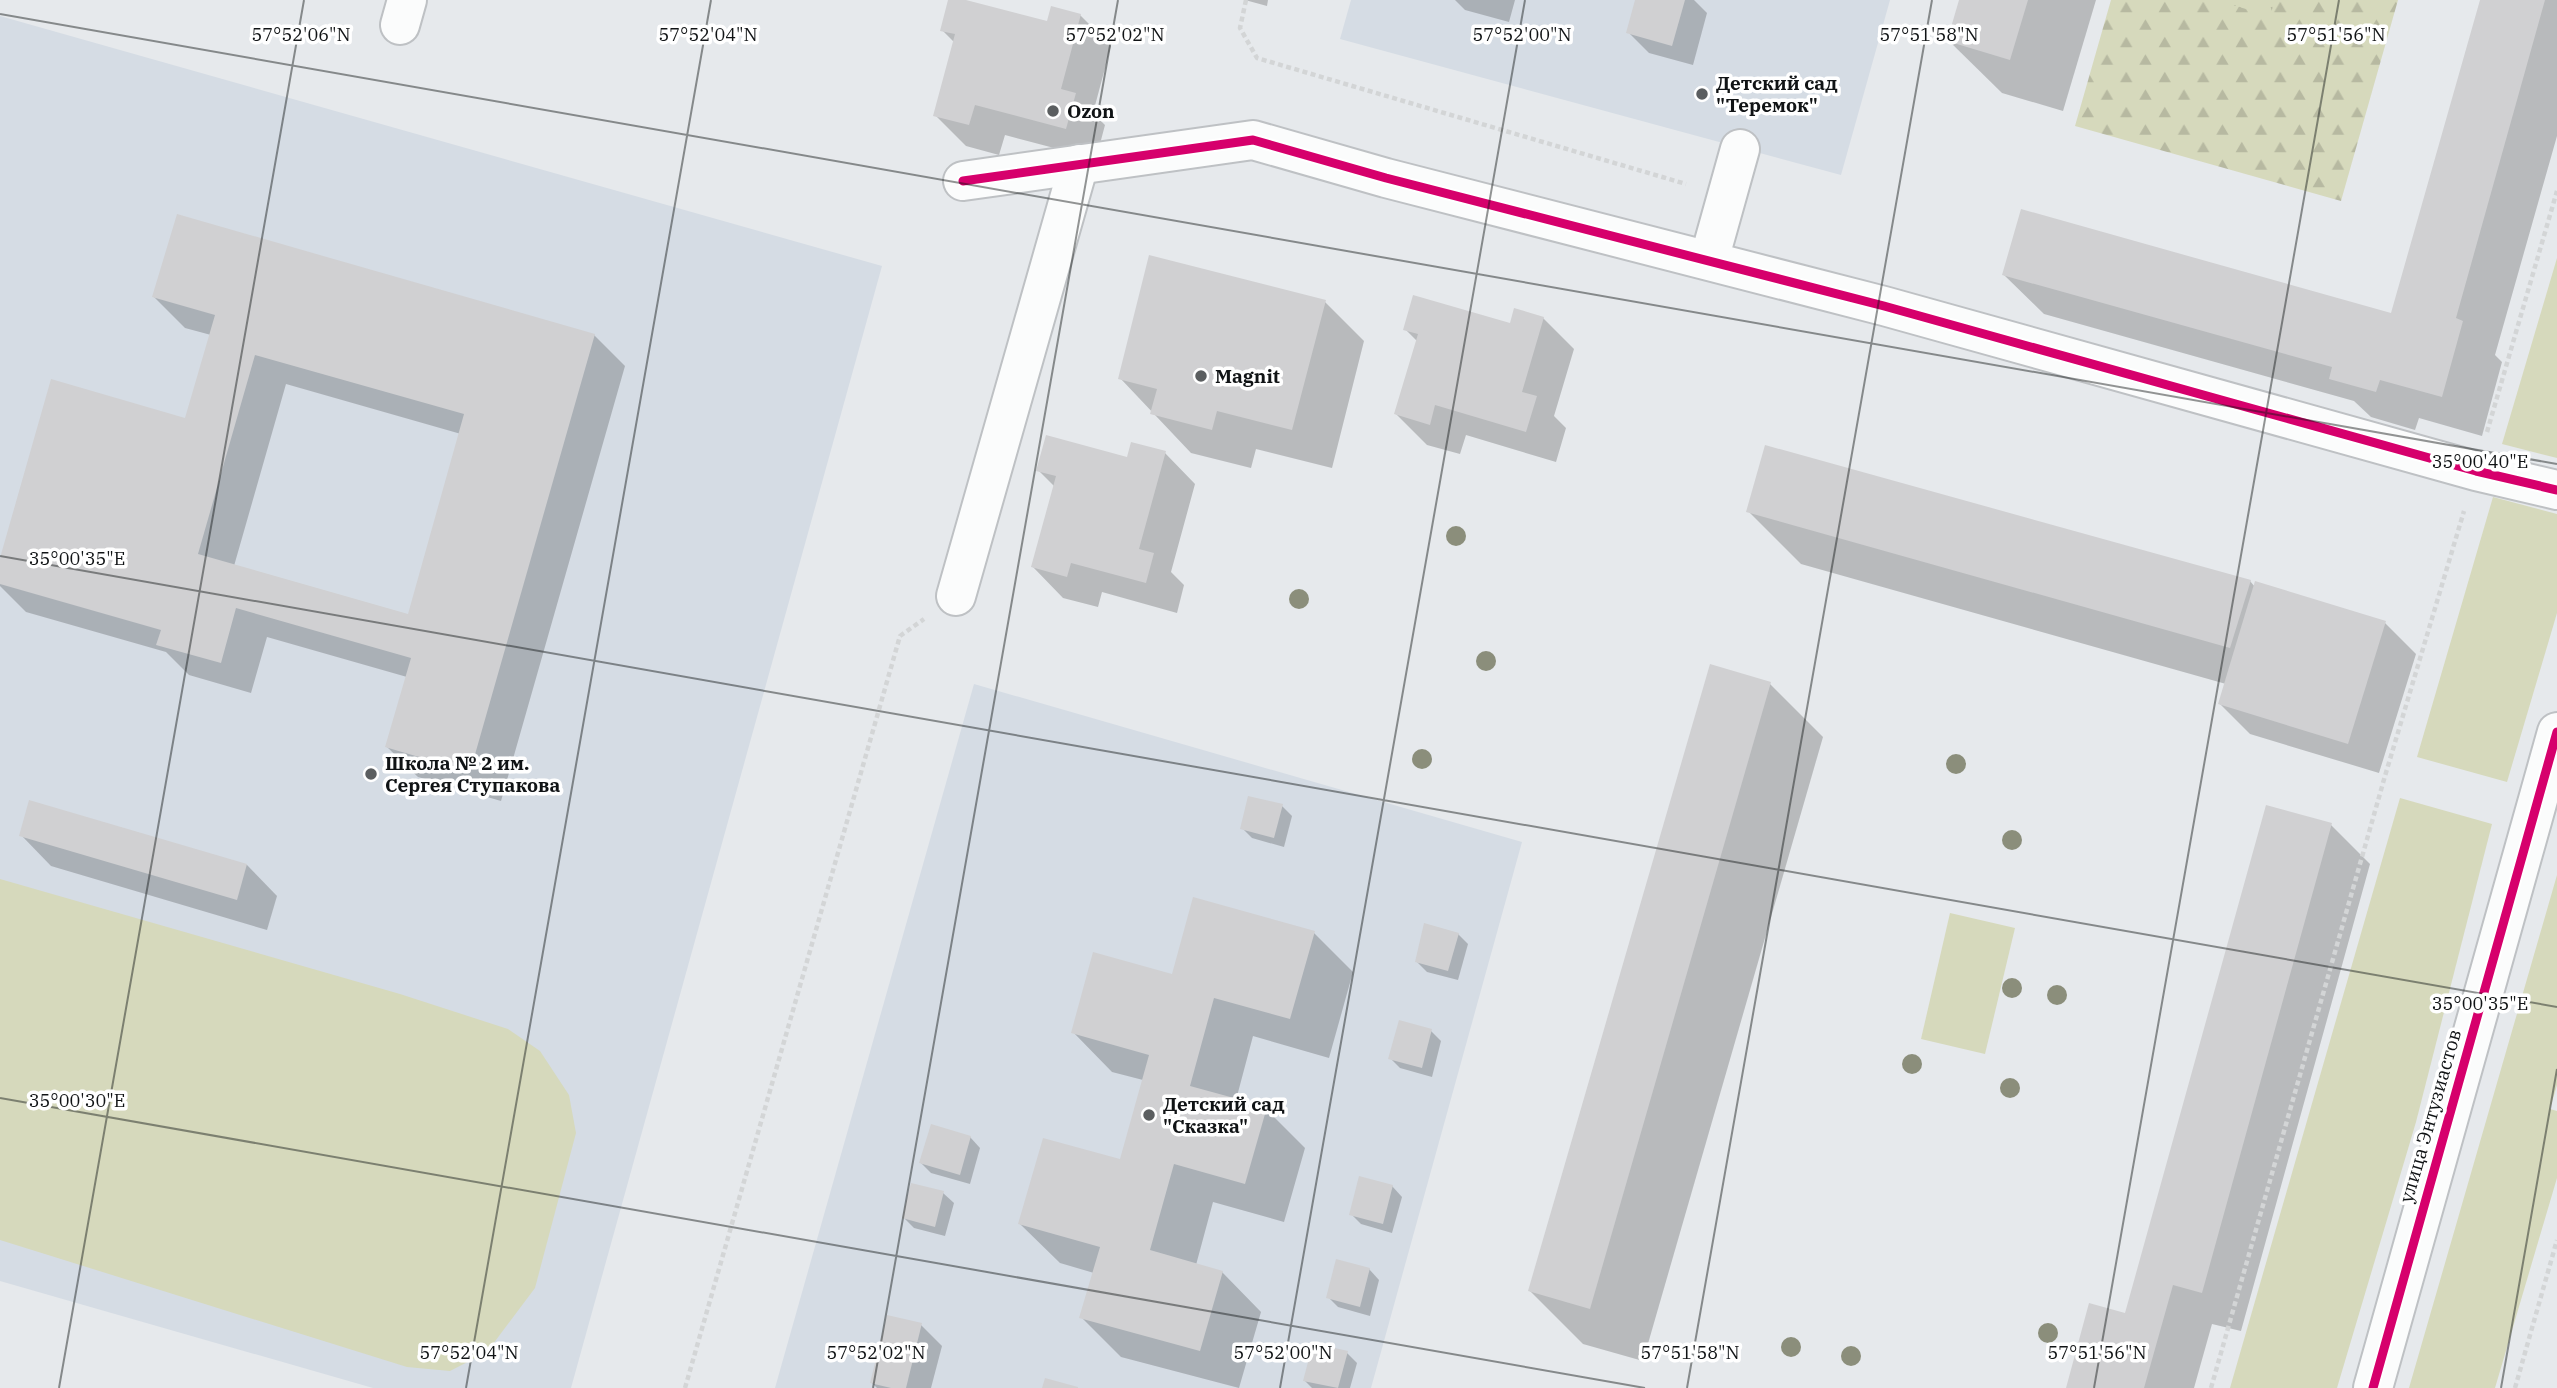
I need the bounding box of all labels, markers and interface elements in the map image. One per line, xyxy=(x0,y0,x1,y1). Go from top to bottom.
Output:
text: 57°52'06"N xyxy=(252,23,351,46)
text: 57°52'04"N xyxy=(659,23,758,46)
text: 57°52'02"N xyxy=(1066,23,1165,46)
text: 57°52'00"N xyxy=(1473,23,1572,46)
text: 57°51'58"N xyxy=(1880,23,1979,46)
text: 57°51'56"N xyxy=(2287,23,2386,46)
place label: Детский сад "Теремок" xyxy=(1716,71,1838,117)
marker: Детский сад "Теремок" xyxy=(1694,86,1710,102)
place label: Ozon xyxy=(1067,99,1115,123)
marker: Ozon xyxy=(1045,103,1061,119)
place label: Magnit xyxy=(1215,364,1280,388)
marker: Magnit xyxy=(1193,368,1209,384)
text: 35°00'40"E xyxy=(2432,450,2528,473)
text: 35°00'35"E xyxy=(29,547,125,570)
place label: Школа № 2 им. Сергея Ступакова xyxy=(385,751,560,797)
marker: Школа № 2 им. Сергея Ступакова xyxy=(363,766,379,782)
text: 35°00'35"E xyxy=(2432,992,2528,1015)
street label: улица Энтузиастов xyxy=(2394,1027,2466,1205)
text: 35°00'30"E xyxy=(29,1089,125,1112)
place label: Детский сад "Сказка" xyxy=(1163,1092,1285,1138)
marker: Детский сад "Сказка" xyxy=(1141,1107,1157,1123)
text: 57°52'04"N xyxy=(420,1341,519,1364)
text: 57°52'02"N xyxy=(827,1341,926,1364)
text: 57°52'00"N xyxy=(1234,1341,1333,1364)
text: 57°51'58"N xyxy=(1641,1341,1740,1364)
text: 57°51'56"N xyxy=(2048,1341,2147,1364)

